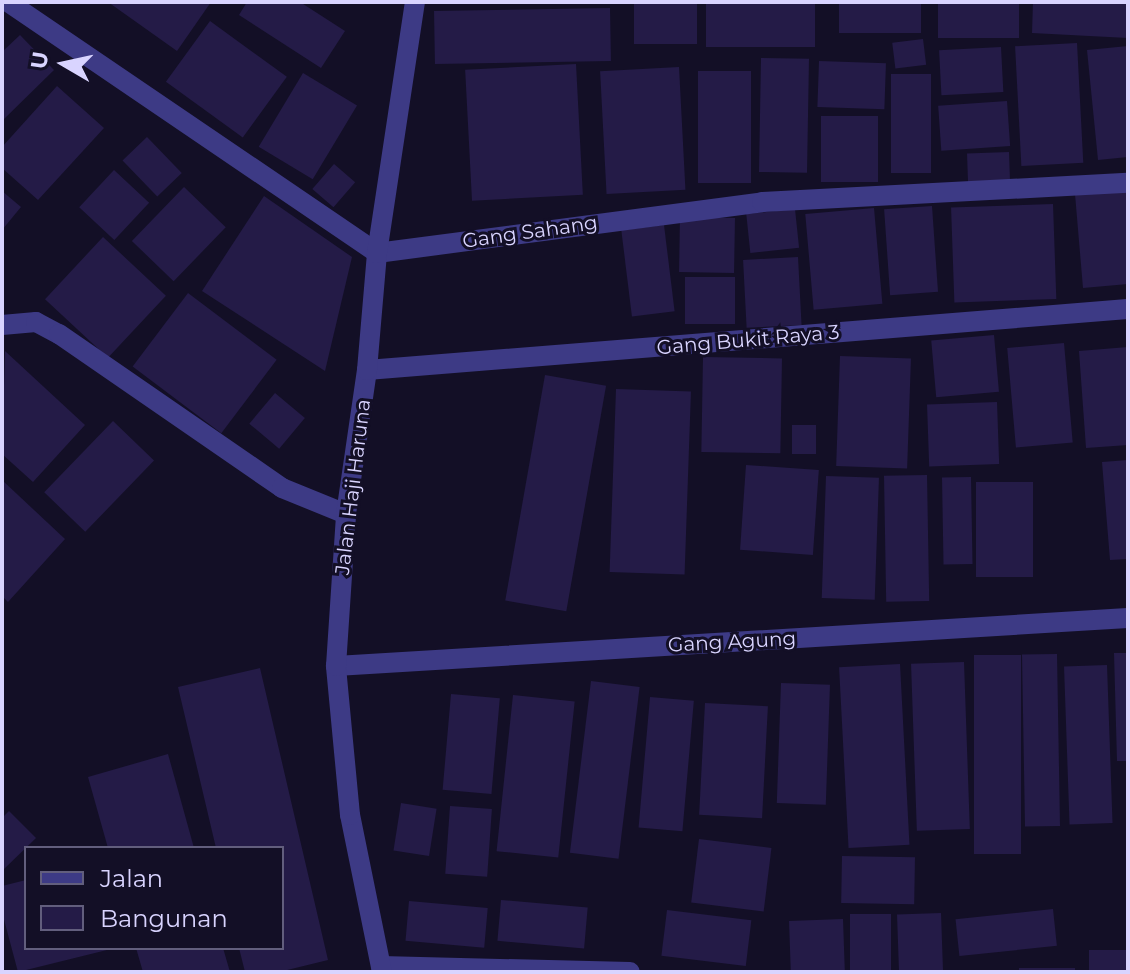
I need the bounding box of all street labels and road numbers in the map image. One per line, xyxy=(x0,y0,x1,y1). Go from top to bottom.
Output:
street label: Gang Sahang xyxy=(461,211,599,253)
street label: Gang Bukit Raya 3 xyxy=(656,320,840,360)
street label: Jalan Haji Haruna xyxy=(330,398,376,576)
street label: Gang Agung xyxy=(667,627,797,657)

